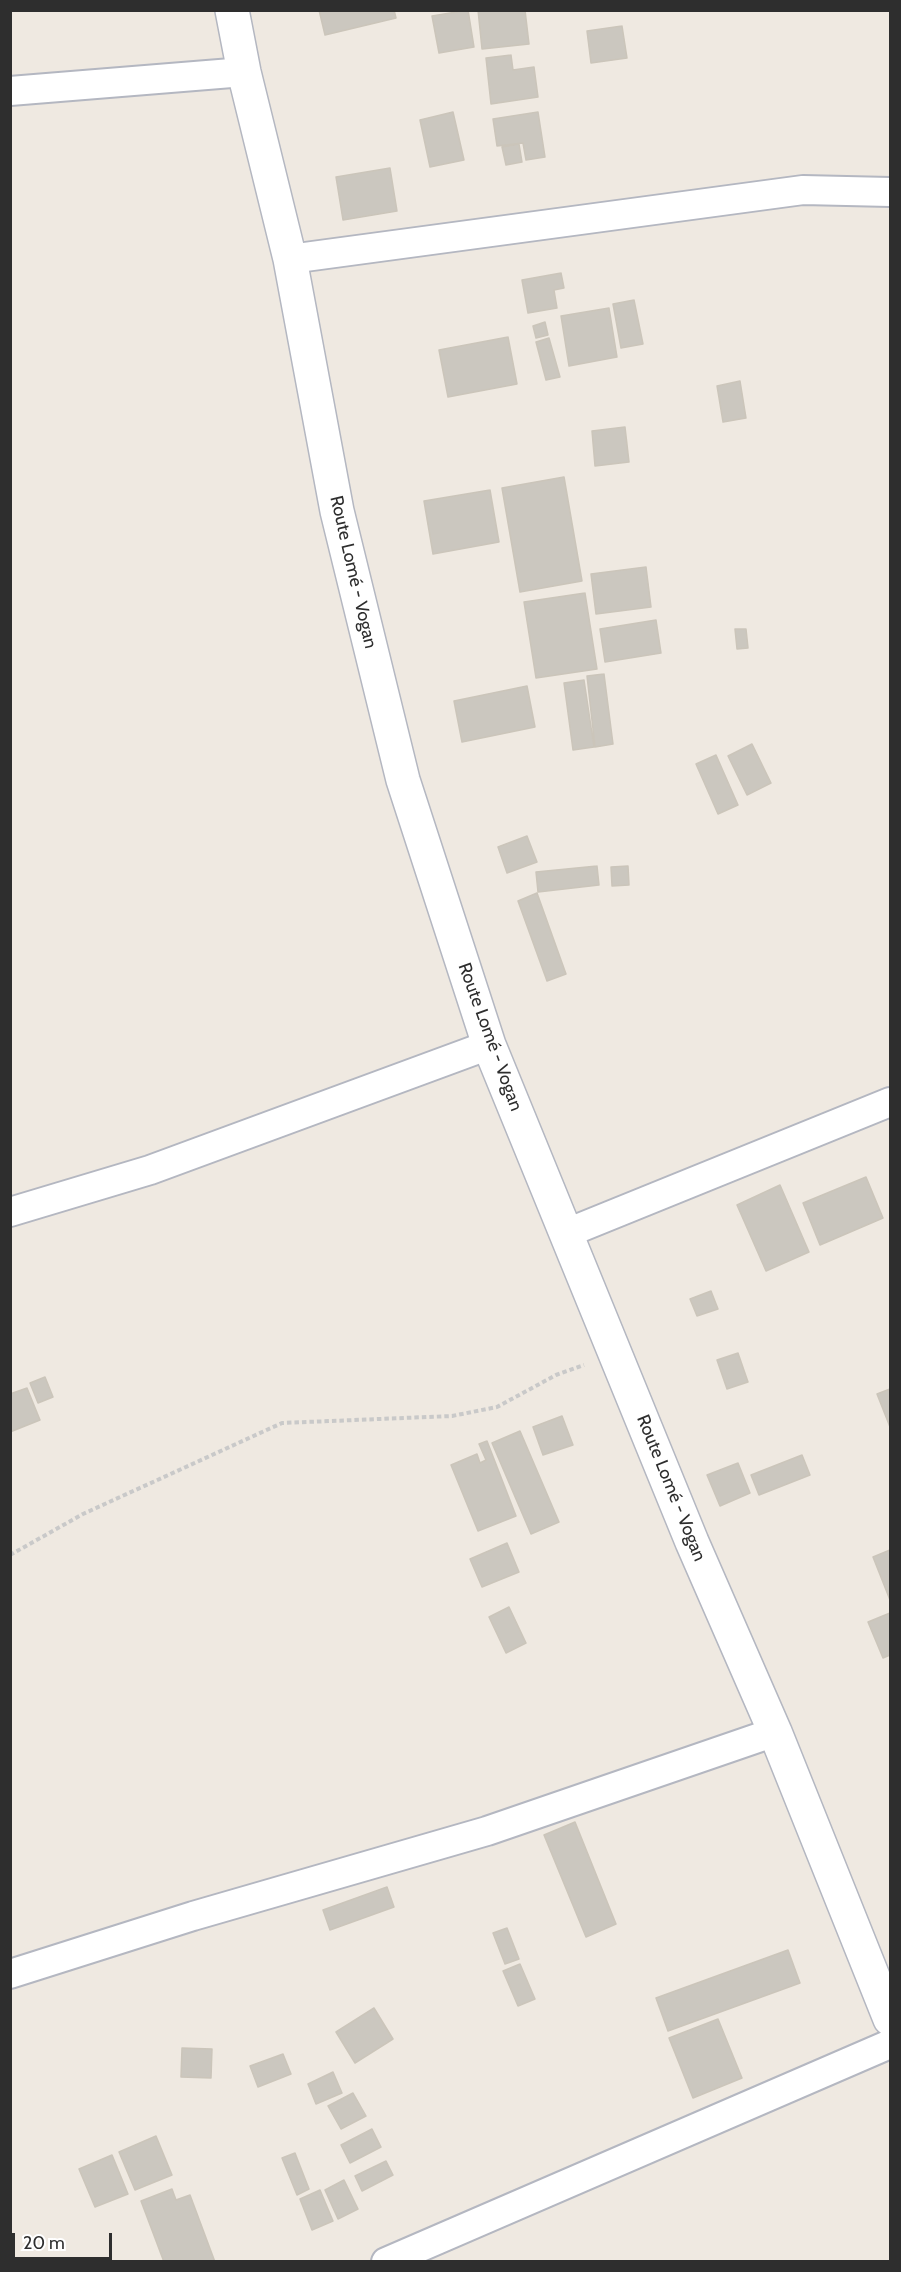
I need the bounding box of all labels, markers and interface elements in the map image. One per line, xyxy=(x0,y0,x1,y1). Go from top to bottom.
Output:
street label: Route Lomé - Vogan xyxy=(325,494,381,650)
street label: Route Lomé - Vogan xyxy=(453,960,527,1114)
street label: Route Lomé - Vogan xyxy=(632,1412,710,1564)
scale bar xyxy=(15,2221,116,2259)
text: 20 m xyxy=(23,2232,65,2254)

